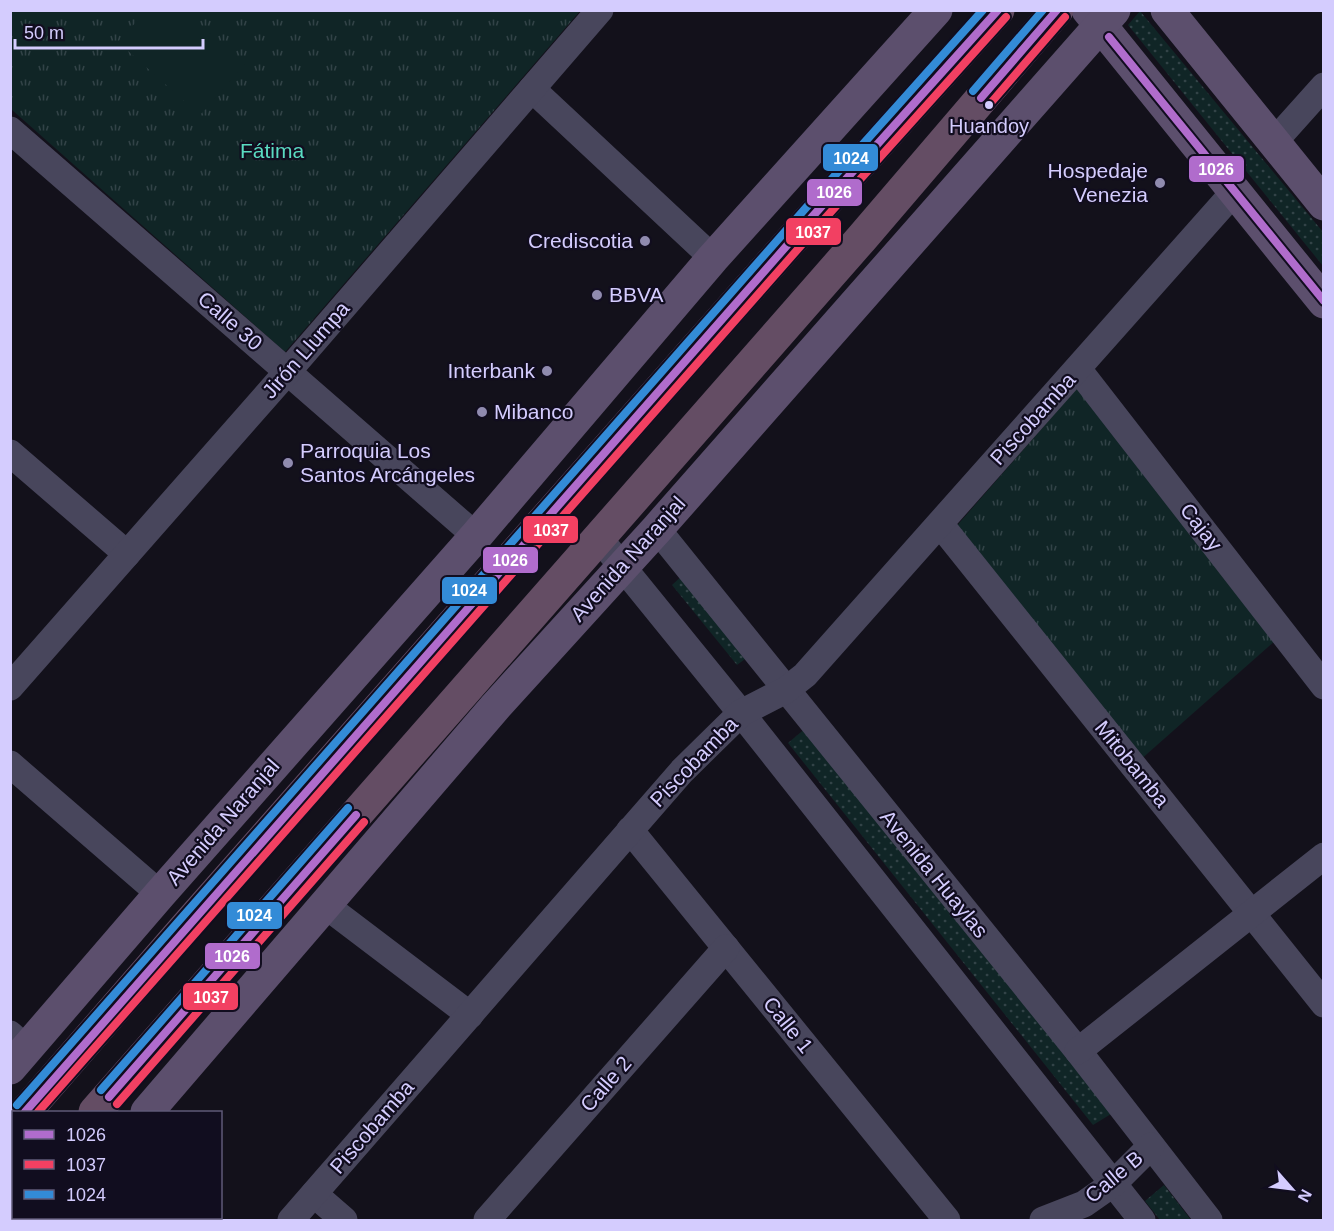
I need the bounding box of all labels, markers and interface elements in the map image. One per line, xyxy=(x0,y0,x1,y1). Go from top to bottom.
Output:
scale bar xyxy=(15,12,202,50)
text: 50 m xyxy=(24,23,64,43)
marker: Huandoy xyxy=(983,99,995,111)
place label: Huandoy xyxy=(949,115,1029,137)
park label: Fátima xyxy=(240,139,304,162)
line badge: 1024 xyxy=(822,143,879,172)
text: 1024 xyxy=(833,150,869,167)
line badge: 1026 xyxy=(1188,155,1245,183)
place label: Hospedaje Venezia xyxy=(1048,159,1148,206)
text: 1026 xyxy=(1198,161,1234,178)
marker: Hospedaje Venezia xyxy=(1153,176,1167,190)
line badge: 1026 xyxy=(806,178,863,207)
text: 1026 xyxy=(816,184,852,201)
line badge: 1037 xyxy=(785,217,842,246)
text: 1037 xyxy=(795,224,831,241)
place label: Crediscotia xyxy=(528,229,633,252)
marker: Crediscotia xyxy=(638,234,652,248)
place label: BBVA xyxy=(609,283,663,306)
street label: Calle 30 xyxy=(194,287,267,355)
marker: BBVA xyxy=(590,288,604,302)
street label: Jirón Llumpa xyxy=(258,297,354,403)
place label: Interbank xyxy=(447,359,535,382)
marker: Interbank xyxy=(540,364,554,378)
street label: Piscobamba xyxy=(985,368,1080,469)
place label: Mibanco xyxy=(494,400,573,423)
marker: Mibanco xyxy=(475,405,489,419)
place label: Parroquia Los Santos Arcángeles xyxy=(300,439,475,486)
marker: Parroquia Los Santos Arcángeles xyxy=(281,456,295,470)
street label: Avenida Naranjal xyxy=(566,492,690,626)
street label: Cajay xyxy=(1176,498,1227,555)
line badge: 1037 xyxy=(522,515,579,544)
text: 1037 xyxy=(533,522,569,539)
line badge: 1026 xyxy=(482,546,539,574)
text: 1026 xyxy=(492,552,528,569)
line badge: 1024 xyxy=(441,576,498,605)
text: 1024 xyxy=(451,582,487,599)
street label: Piscobamba xyxy=(645,712,742,811)
street label: Mitobamba xyxy=(1091,716,1174,812)
street label: Avenida Naranjal xyxy=(162,754,284,889)
street label: Avenida Huaylas xyxy=(876,805,993,942)
line badge: 1024 xyxy=(226,901,283,930)
text: 1024 xyxy=(236,907,272,924)
line badge: 1026 xyxy=(204,942,261,970)
text: 1026 xyxy=(214,948,250,965)
line badge: 1037 xyxy=(182,982,239,1011)
text: 1037 xyxy=(193,989,229,1006)
street label: Calle 1 xyxy=(759,992,818,1057)
street label: Calle 2 xyxy=(575,1051,636,1116)
street label: Piscobamba xyxy=(325,1075,418,1178)
legend xyxy=(12,1111,222,1219)
text: 1026 xyxy=(66,1125,106,1145)
street label: Calle B xyxy=(1080,1146,1147,1207)
text: 1037 xyxy=(66,1155,106,1175)
north arrow xyxy=(1262,1159,1322,1219)
text: 1024 xyxy=(66,1185,106,1205)
text: N xyxy=(1295,1187,1315,1205)

